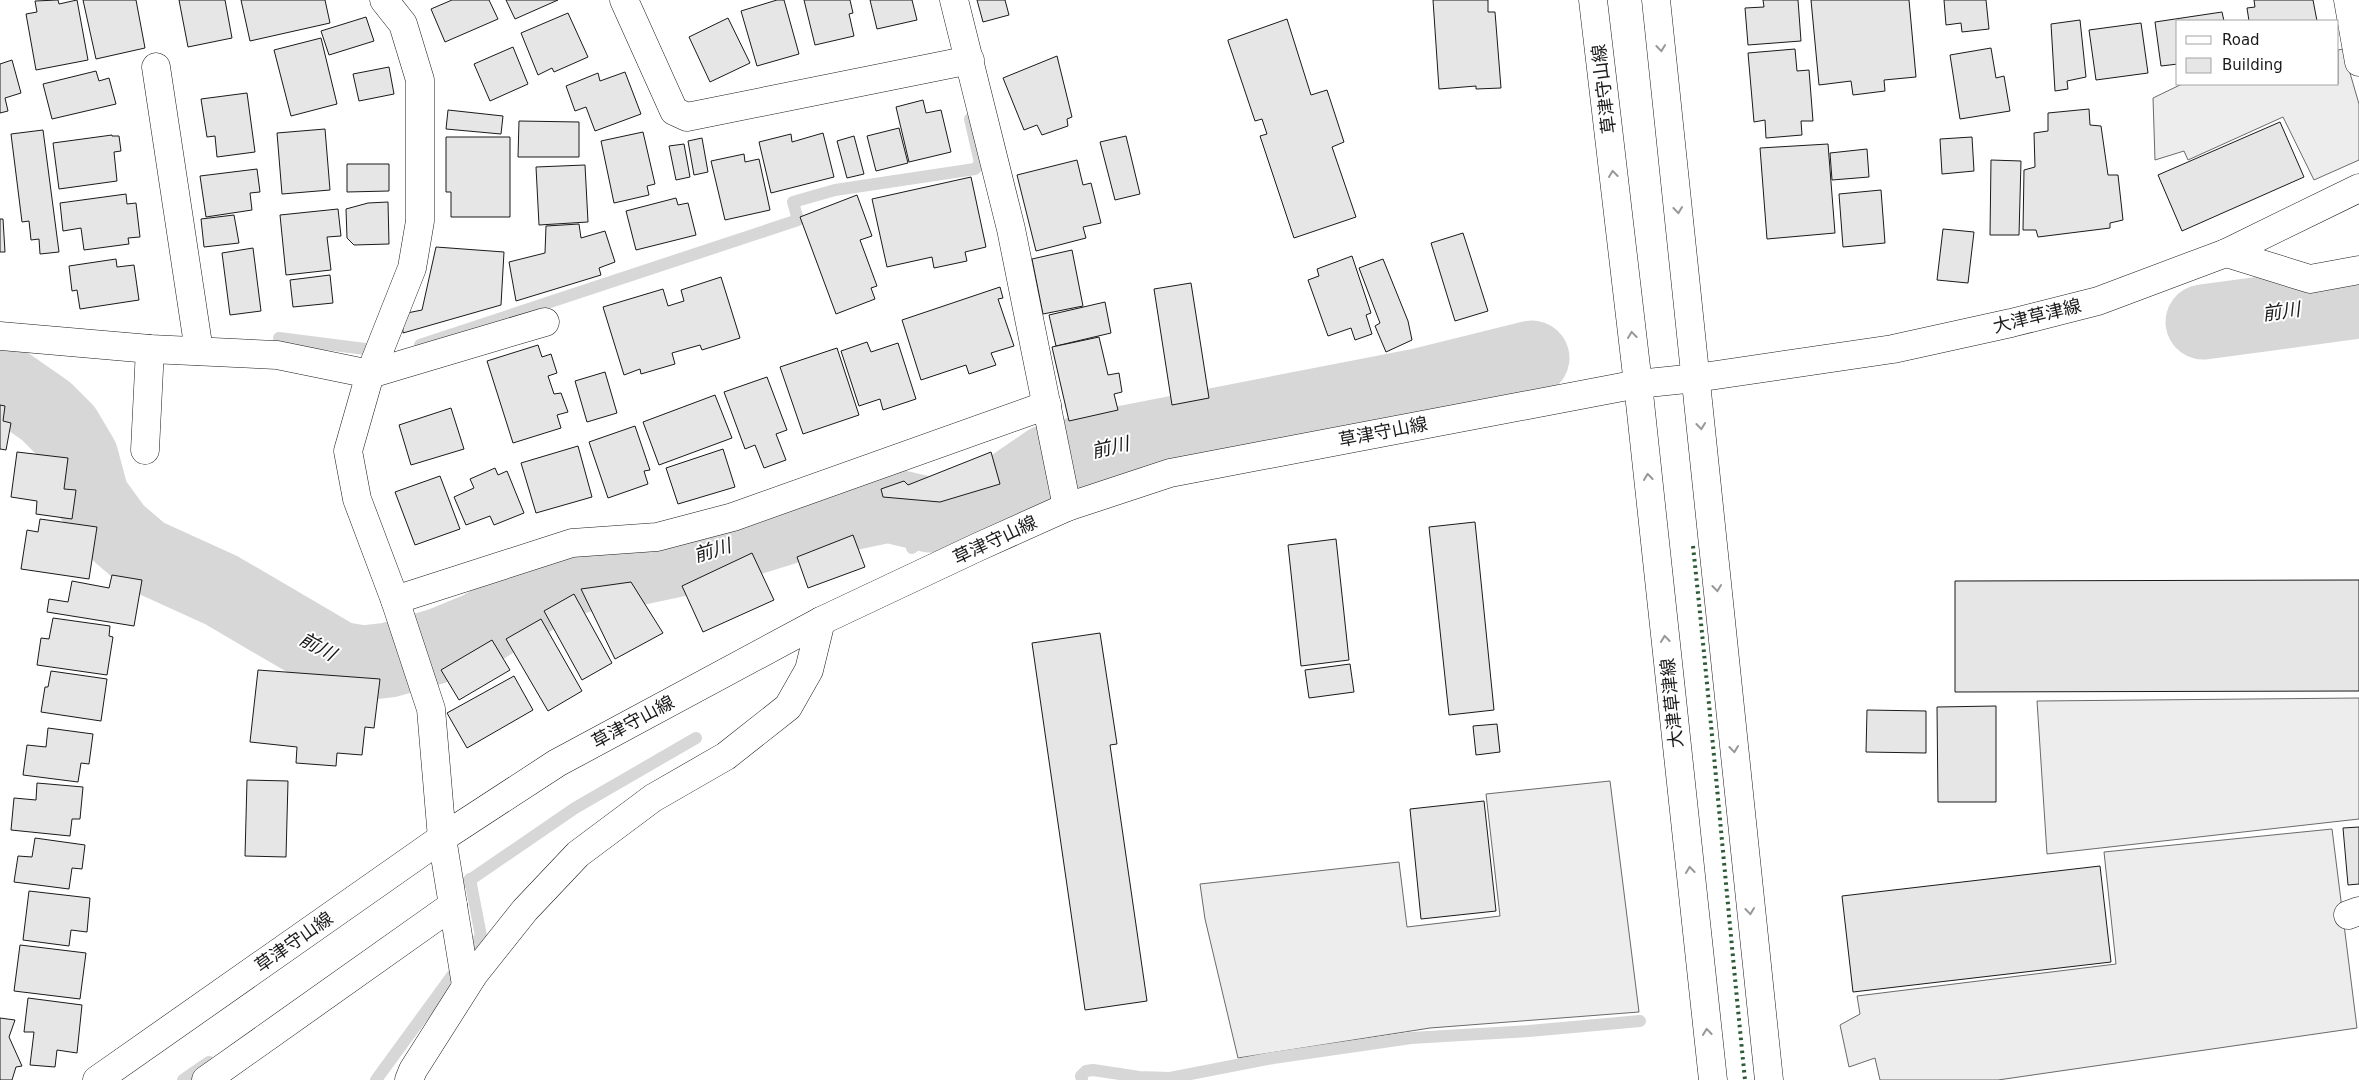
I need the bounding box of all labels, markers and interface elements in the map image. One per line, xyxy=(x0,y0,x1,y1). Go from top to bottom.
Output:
legend xyxy=(2176,20,2339,85)
text: Road xyxy=(2222,31,2260,49)
street label: 草津守山線 xyxy=(1588,43,1619,135)
one-way arrow xyxy=(1655,45,1666,53)
text: Building xyxy=(2222,56,2283,74)
one-way arrow xyxy=(1608,170,1619,178)
one-way arrow xyxy=(1672,206,1683,214)
street label: 大津草津線 xyxy=(1991,294,2083,337)
water label: 前川 xyxy=(2261,297,2303,325)
one-way arrow xyxy=(1627,331,1638,339)
street label: 草津守山線 xyxy=(1337,413,1429,450)
one-way arrow xyxy=(1695,422,1706,430)
water label: 前川 xyxy=(1089,432,1133,462)
one-way arrow xyxy=(1643,473,1654,481)
street label: 草津守山線 xyxy=(950,511,1040,568)
water label: 前川 xyxy=(691,533,735,566)
one-way arrow xyxy=(1711,584,1722,592)
water label: 前川 xyxy=(296,627,342,666)
one-way arrow xyxy=(1660,635,1671,643)
street label: 大津草津線 xyxy=(1656,657,1687,749)
street label: 草津守山線 xyxy=(588,691,677,752)
one-way arrow xyxy=(1728,746,1739,754)
one-way arrow xyxy=(1685,866,1696,874)
street label: 草津守山線 xyxy=(251,907,337,976)
one-way arrow xyxy=(1744,907,1755,915)
one-way arrow xyxy=(1702,1027,1713,1035)

